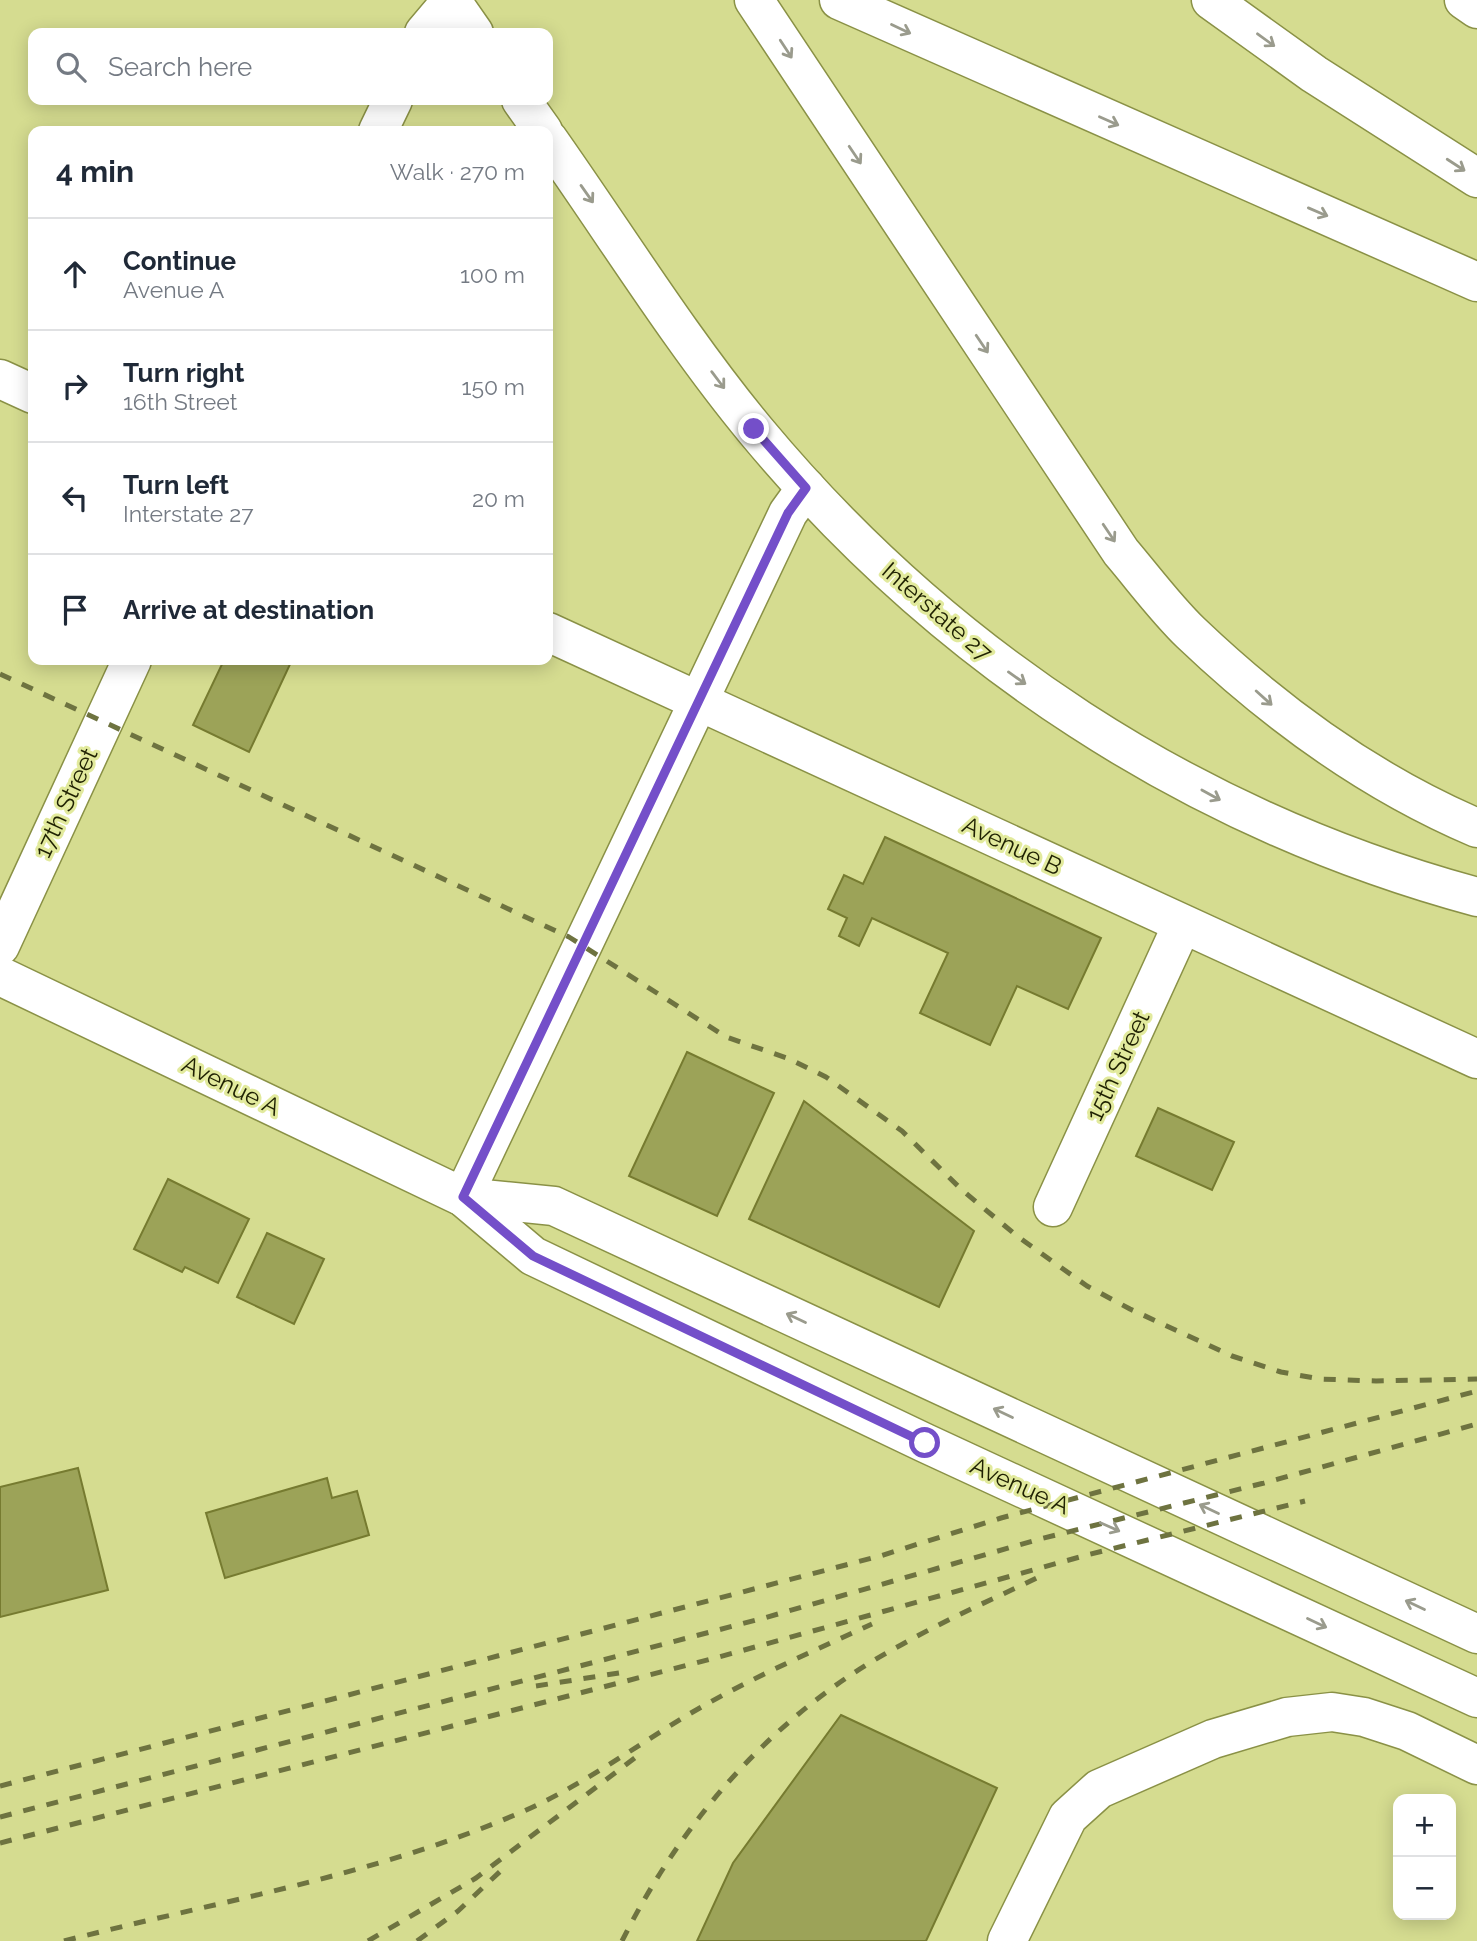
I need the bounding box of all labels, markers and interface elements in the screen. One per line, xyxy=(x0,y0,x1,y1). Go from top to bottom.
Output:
one-way arrow xyxy=(891,23,912,36)
search box xyxy=(28,28,553,105)
one-way arrow xyxy=(1256,33,1275,47)
one-way arrow xyxy=(778,39,793,58)
icon: search xyxy=(52,48,90,86)
text: Search here xyxy=(108,52,252,82)
one-way arrow xyxy=(1098,115,1120,128)
one-way arrow xyxy=(848,145,863,164)
text: 4 min xyxy=(56,154,134,189)
one-way arrow xyxy=(1446,157,1465,172)
text: Walk · 270 m xyxy=(390,158,525,185)
one-way arrow xyxy=(580,184,594,203)
one-way arrow xyxy=(1307,206,1328,219)
text: Continue xyxy=(123,246,236,276)
icon: ahead xyxy=(56,255,94,293)
text: 100 m xyxy=(460,261,525,288)
text: Avenue A xyxy=(123,276,224,303)
one-way arrow xyxy=(975,334,989,354)
text: Turn right xyxy=(123,358,244,388)
icon: right xyxy=(56,367,94,405)
one-way arrow xyxy=(710,371,725,390)
text: 150 m xyxy=(462,373,525,400)
text: 16th Street xyxy=(123,388,237,415)
route end xyxy=(738,413,769,444)
text: Turn left xyxy=(123,470,229,500)
icon: left xyxy=(56,479,94,517)
text: 20 m xyxy=(472,485,525,512)
text: Interstate 27 xyxy=(123,500,254,527)
one-way arrow xyxy=(1101,523,1116,542)
street label: Interstate 27 xyxy=(876,556,998,667)
icon: arrive xyxy=(56,591,94,629)
text: Arrive at destination xyxy=(123,595,374,625)
one-way arrow xyxy=(1007,671,1026,685)
one-way arrow xyxy=(1255,690,1273,706)
street label: 17th Street xyxy=(28,743,104,862)
one-way arrow xyxy=(1201,788,1221,802)
street label: Avenue B xyxy=(958,810,1067,881)
street label: 15th Street xyxy=(1079,1006,1156,1125)
street label: Avenue A xyxy=(177,1049,285,1122)
one-way arrow xyxy=(786,1311,807,1324)
one-way arrow xyxy=(993,1406,1014,1419)
route start xyxy=(909,1427,940,1458)
street label: Avenue A xyxy=(966,1451,1074,1520)
one-way arrow xyxy=(1199,1502,1220,1515)
one-way arrow xyxy=(1099,1521,1120,1534)
one-way arrow xyxy=(1405,1598,1426,1611)
one-way arrow xyxy=(1306,1616,1327,1630)
map controls xyxy=(1393,1794,1456,1920)
button: + xyxy=(1393,1794,1456,1857)
button: − xyxy=(1393,1857,1456,1920)

